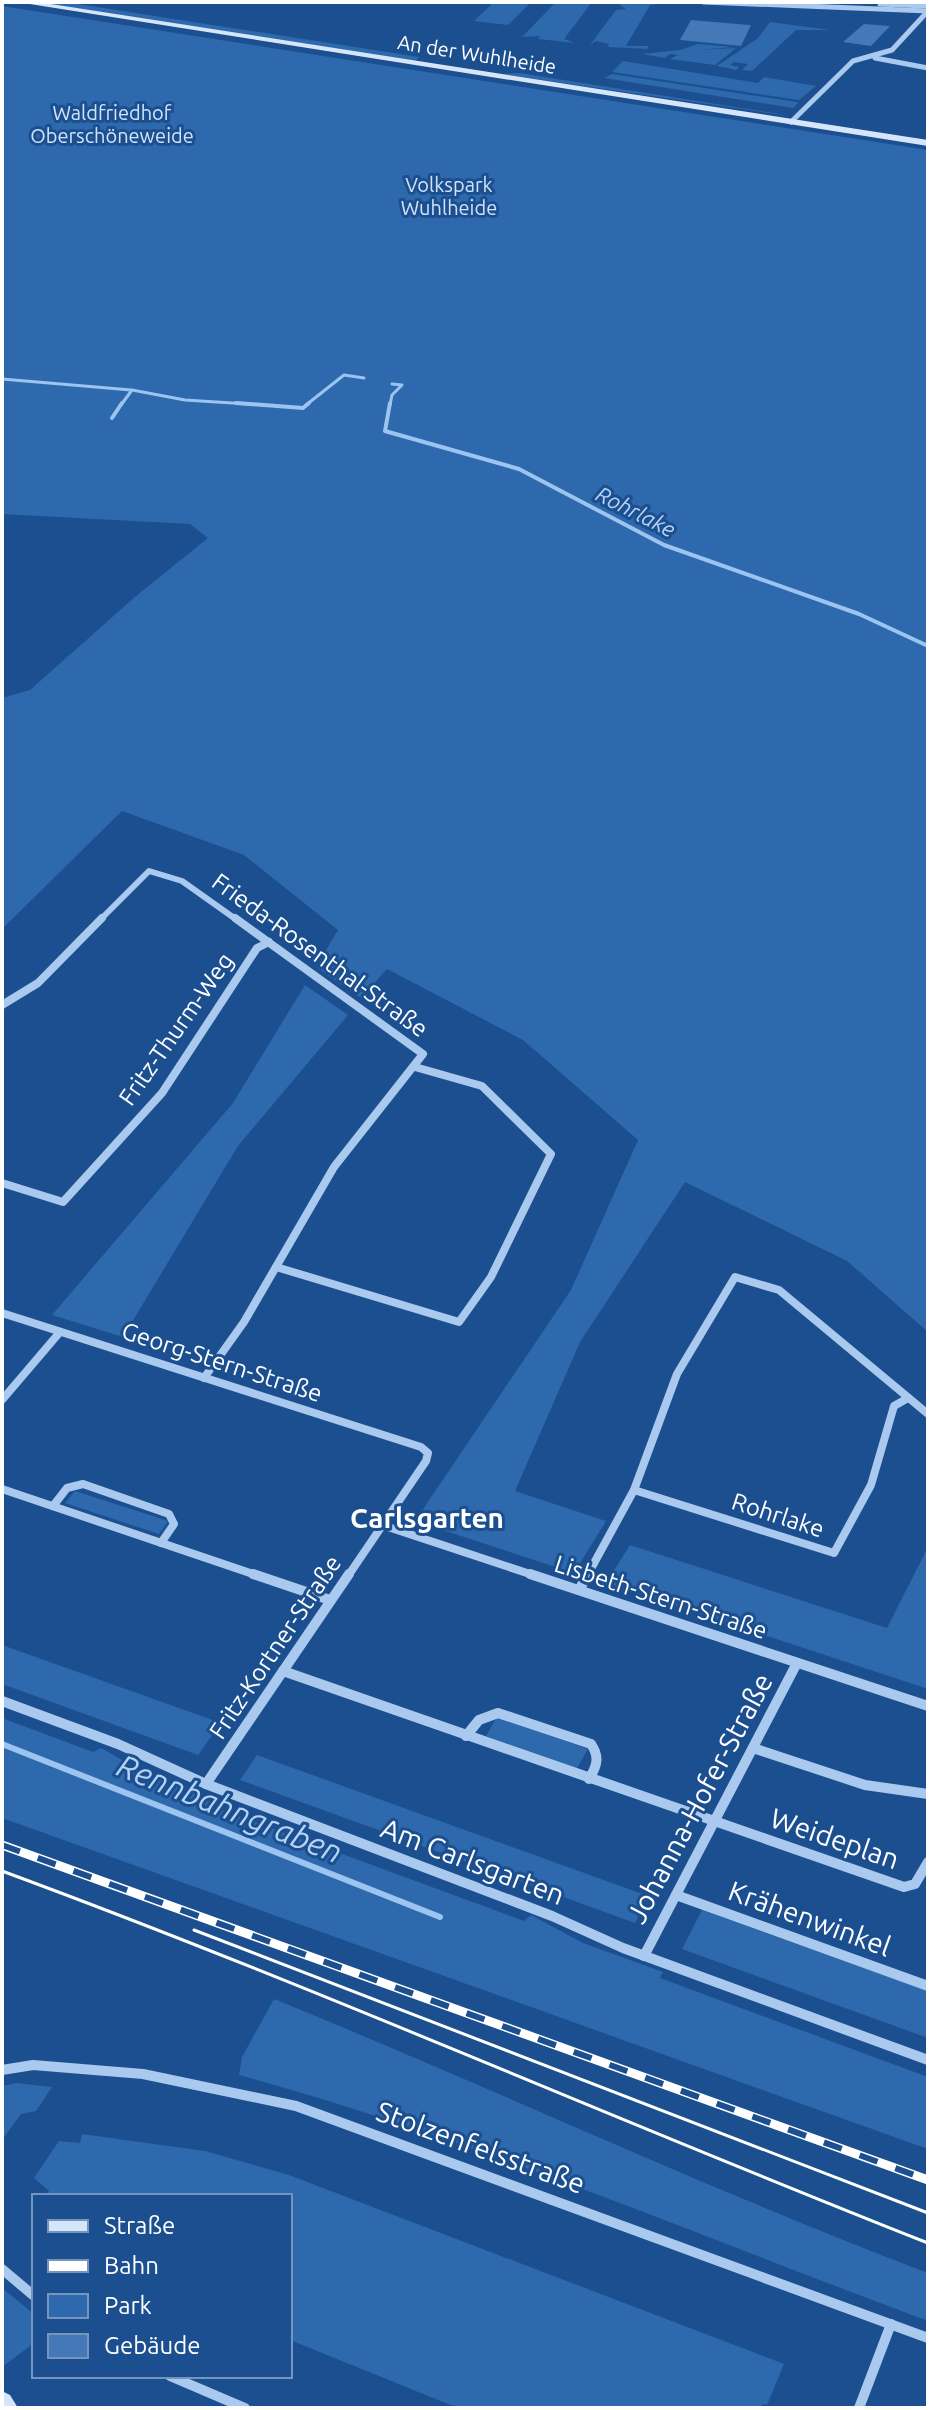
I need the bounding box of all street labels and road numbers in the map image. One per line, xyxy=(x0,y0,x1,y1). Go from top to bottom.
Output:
street label: An der Wuhlheide xyxy=(396,30,558,78)
street label: Frieda-Rosenthal-Straße xyxy=(207,868,433,1042)
street label: Fritz-Thurm-Weg xyxy=(113,948,239,1110)
street label: Georg-Stern-Straße xyxy=(118,1317,326,1407)
street label: Rohrlake xyxy=(728,1487,828,1543)
street label: Fritz-Kortner-Straße xyxy=(204,1550,346,1744)
street label: Lisbeth-Stern-Straße xyxy=(551,1550,771,1644)
street label: Johanna-Hofer-Straße xyxy=(620,1668,778,1928)
street label: Weideplan xyxy=(767,1802,903,1874)
street label: Am Carlsgarten xyxy=(377,1812,569,1910)
street label: Krähenwinkel xyxy=(725,1874,895,1962)
street label: Stolzenfelsstraße xyxy=(373,2095,589,2199)

